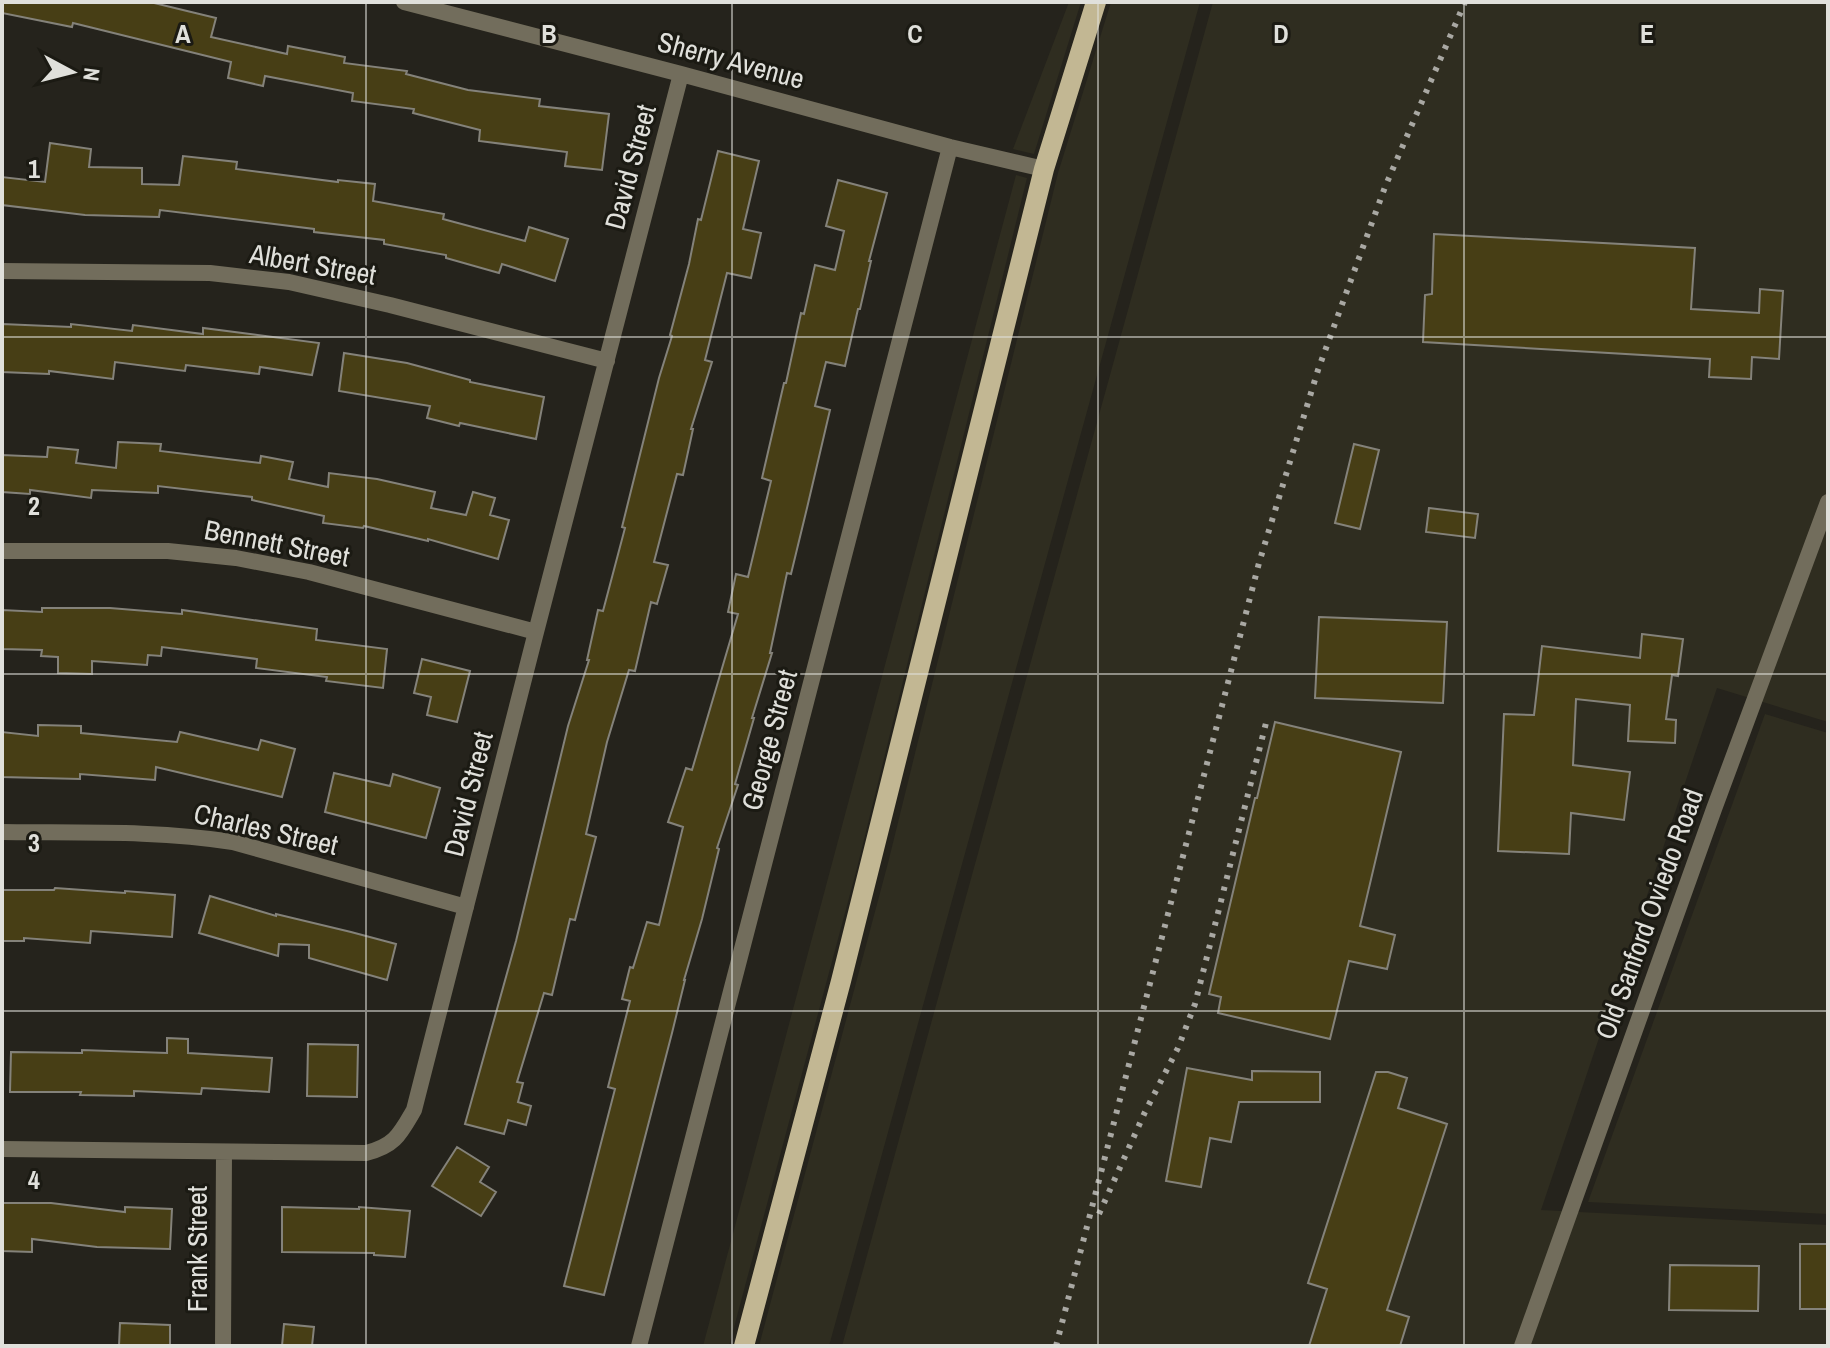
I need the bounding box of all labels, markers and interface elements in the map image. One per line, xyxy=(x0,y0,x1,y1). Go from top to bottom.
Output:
text: A xyxy=(175,16,191,51)
text: B xyxy=(541,16,557,51)
text: C xyxy=(907,16,923,51)
text: D xyxy=(1273,16,1289,51)
text: E xyxy=(1640,16,1654,51)
street label: Sherry Avenue xyxy=(654,22,808,98)
north arrow xyxy=(32,32,112,112)
text: N xyxy=(76,66,108,83)
street label: David Street xyxy=(595,100,665,234)
text: 1 xyxy=(28,151,40,186)
street label: Albert Street xyxy=(246,234,379,294)
text: 2 xyxy=(28,488,40,523)
street label: Bennett Street xyxy=(201,510,353,576)
street label: George Street xyxy=(732,665,806,815)
street label: David Street xyxy=(434,727,502,861)
street label: Old Sanford Oviedo Road xyxy=(1586,783,1712,1045)
street label: Charles Street xyxy=(190,794,342,864)
text: 3 xyxy=(28,825,40,860)
text: 4 xyxy=(28,1162,40,1197)
street label: Frank Street xyxy=(178,1186,216,1312)

